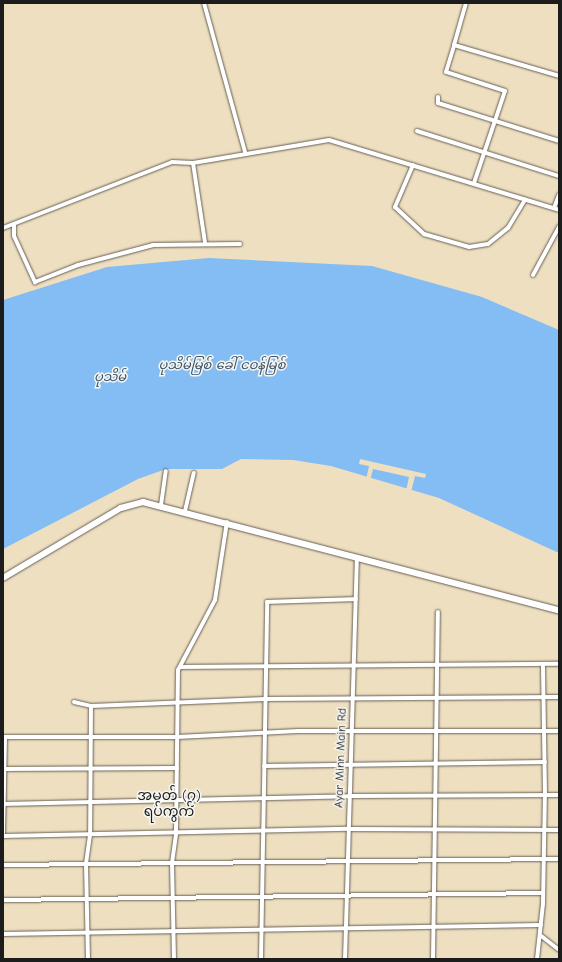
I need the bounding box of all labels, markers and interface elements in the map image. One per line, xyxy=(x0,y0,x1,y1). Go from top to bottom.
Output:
water label: ပုသိမ်မြစ် ခေါ် ငဝန်မြစ် xyxy=(159,357,285,373)
water label: ပုသိမ် xyxy=(94,369,126,385)
street label: Ayar Minn Main Rd xyxy=(332,708,350,808)
district label: အမှတ် (၇) ရပ်ကွက် xyxy=(137,788,201,820)

